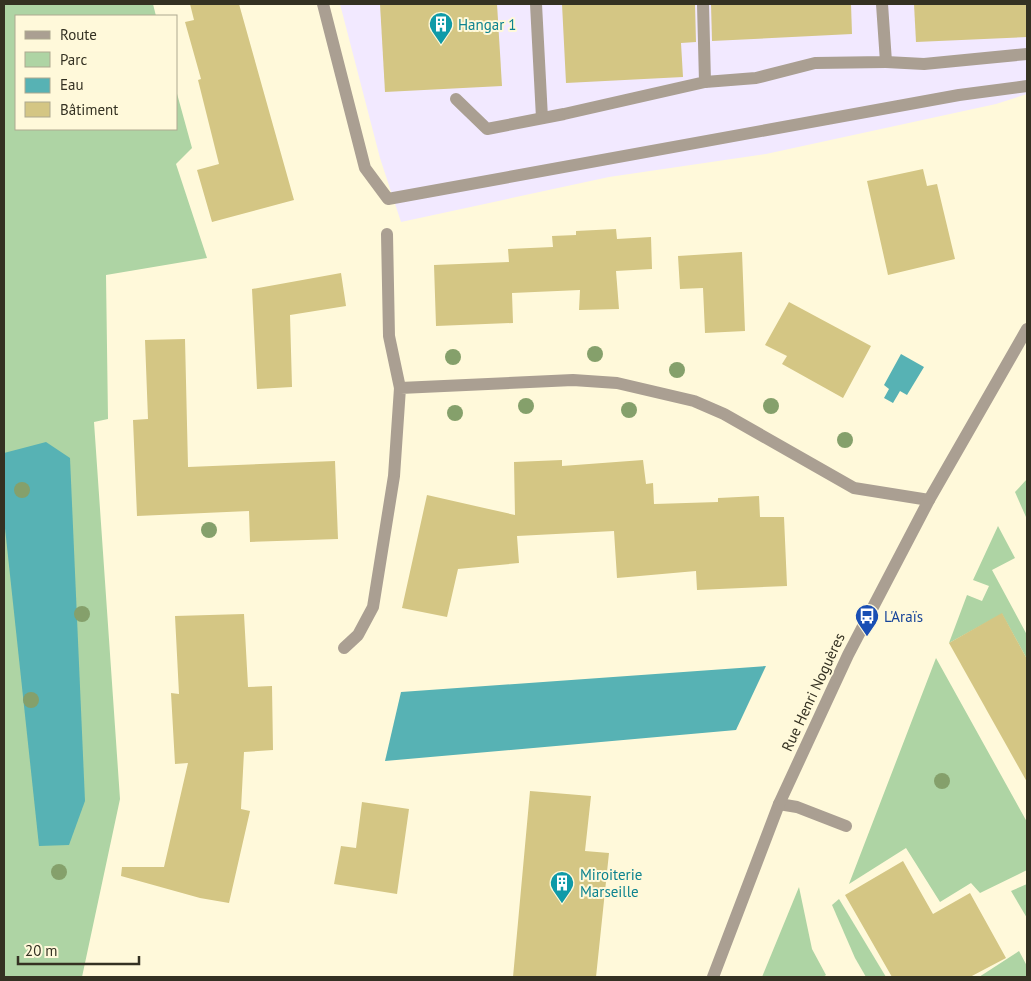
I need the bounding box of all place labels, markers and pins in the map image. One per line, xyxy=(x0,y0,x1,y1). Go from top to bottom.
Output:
building icon: Hangar 1 xyxy=(428,11,454,45)
place label: Hangar 1 xyxy=(458,15,517,34)
bus stop icon: L'Araïs xyxy=(854,603,880,637)
place label: L'Araïs xyxy=(884,607,923,626)
place label: Miroiterie Marseille xyxy=(580,865,642,901)
building icon: Miroiterie Marseille xyxy=(549,870,575,904)

